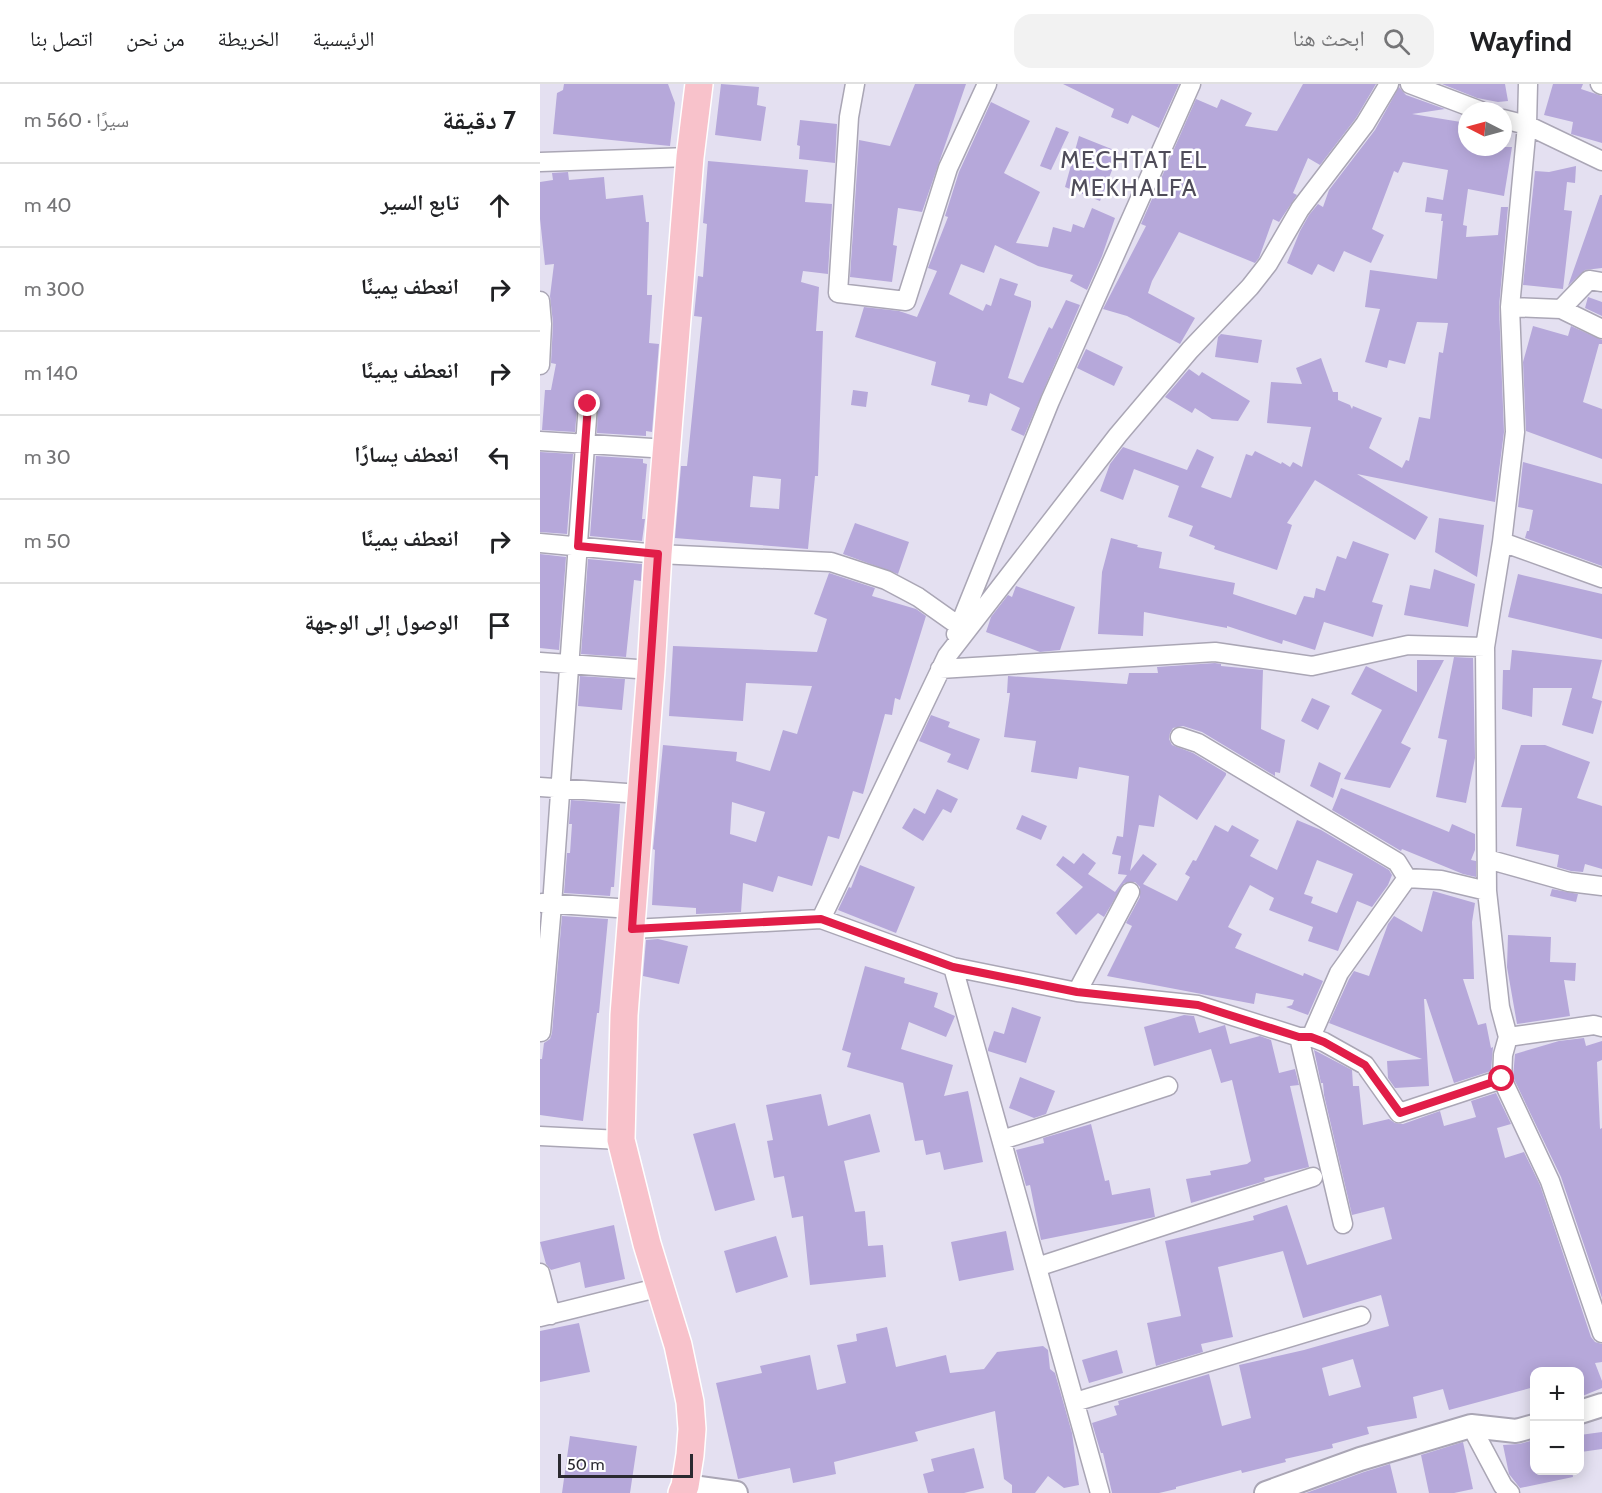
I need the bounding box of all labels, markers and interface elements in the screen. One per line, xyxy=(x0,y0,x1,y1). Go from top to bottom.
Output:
search box xyxy=(1014,14,1434,68)
text: Wayfind xyxy=(1470,24,1572,58)
text: ابحث هنا xyxy=(1293,25,1365,52)
icon: search xyxy=(1380,25,1413,58)
text: اتصل بنا xyxy=(30,26,93,51)
text: من نحن xyxy=(126,26,185,51)
text: الخريطة xyxy=(218,26,279,51)
text: الرئيسية xyxy=(312,26,375,51)
north arrow xyxy=(1458,102,1512,156)
text: 7 دقيقة xyxy=(442,104,516,136)
text: سيرًا · 560 m xyxy=(24,108,129,132)
district label: MECHTAT EL MEKHALFA xyxy=(1060,145,1208,202)
text: تابع السير xyxy=(381,189,459,216)
icon: ahead xyxy=(483,189,516,222)
text: 40 m xyxy=(24,193,72,217)
text: انعطف يمينًا xyxy=(361,273,459,300)
icon: right xyxy=(483,273,516,306)
text: 300 m xyxy=(24,277,85,301)
text: انعطف يمينًا xyxy=(361,357,459,384)
icon: right xyxy=(483,357,516,390)
text: 140 m xyxy=(24,361,78,385)
route end xyxy=(574,390,600,416)
text: انعطف يسارًا xyxy=(354,441,459,468)
icon: left xyxy=(483,441,516,474)
text: 30 m xyxy=(24,445,71,469)
text: انعطف يمينًا xyxy=(361,525,459,552)
icon: right xyxy=(483,525,516,558)
text: 50 m xyxy=(24,529,71,553)
text: الوصول إلى الوجهة xyxy=(304,609,459,636)
icon: arrive xyxy=(483,609,516,642)
route start xyxy=(1488,1065,1514,1091)
map controls xyxy=(1530,1367,1584,1475)
button: + xyxy=(1530,1367,1584,1421)
button: − xyxy=(1530,1421,1584,1475)
scale bar xyxy=(558,1451,693,1478)
text: 50 m xyxy=(567,1455,604,1474)

